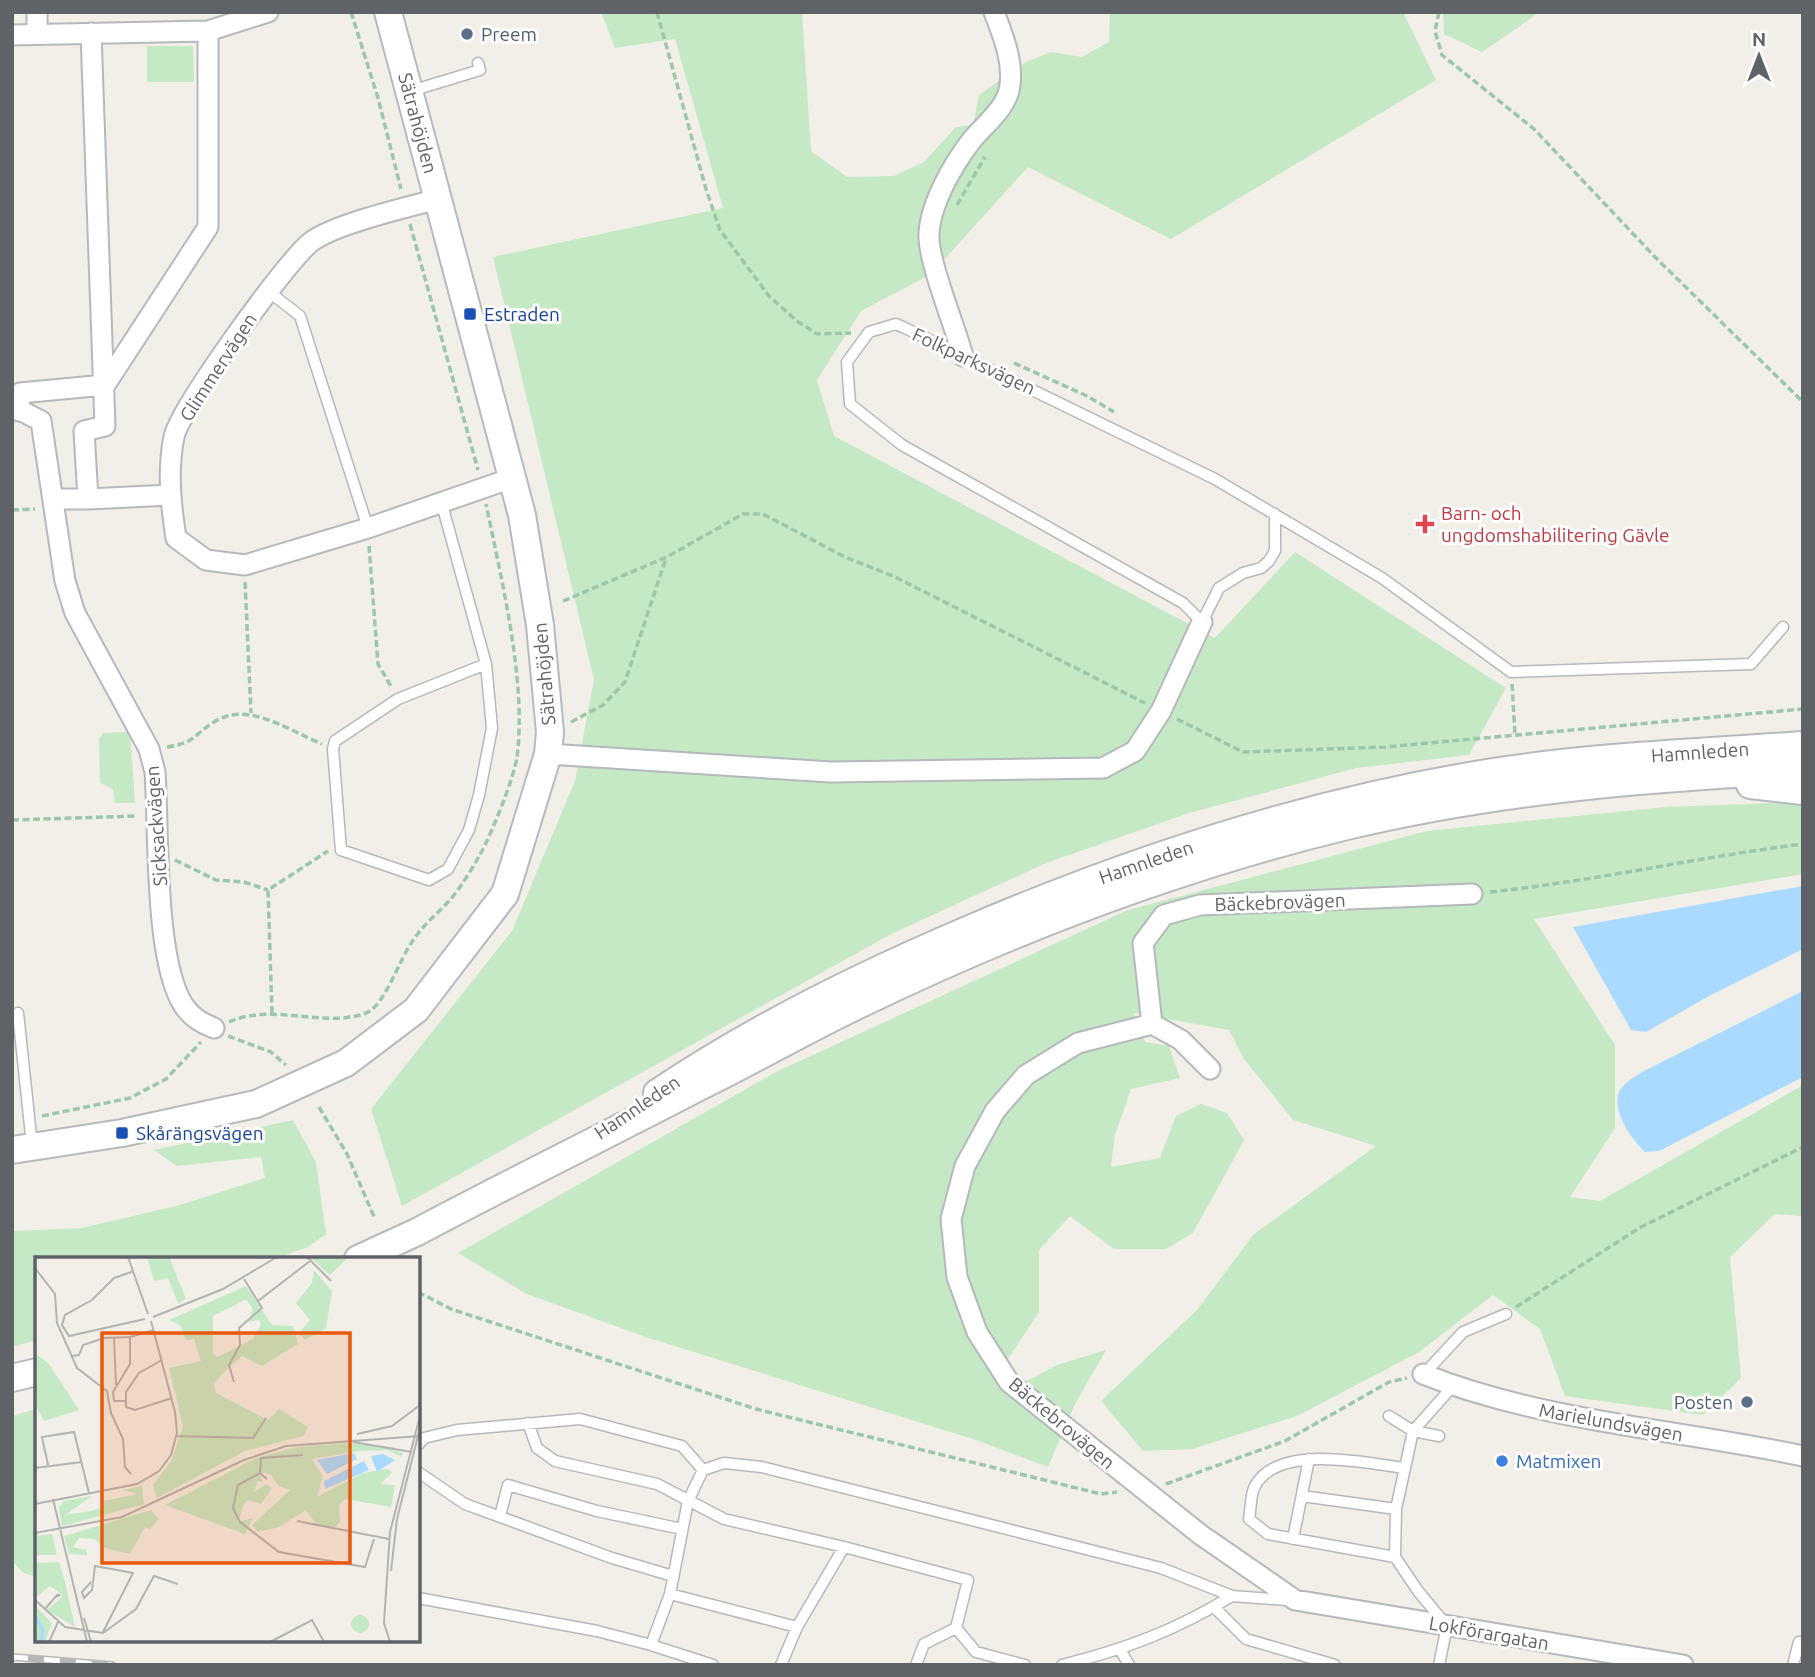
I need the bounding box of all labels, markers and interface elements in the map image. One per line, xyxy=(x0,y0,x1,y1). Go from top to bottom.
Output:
north arrow xyxy=(1724,21,1794,91)
place label: Preem xyxy=(481,23,537,45)
marker: Preem xyxy=(459,26,475,42)
text: N xyxy=(1752,28,1766,50)
street label: Sätrahöjden xyxy=(394,70,442,176)
place label: Estraden xyxy=(484,303,560,325)
marker: Estraden xyxy=(462,306,478,322)
street label: Glimmervägen xyxy=(175,309,261,425)
street label: Folkparksvägen xyxy=(909,323,1039,399)
place label: Barn- och ungdomshabilitering Gävle xyxy=(1441,502,1669,546)
marker: Barn- och ungdomshabilitering Gävle xyxy=(1415,514,1435,534)
street label: Sätrahöjden xyxy=(529,622,559,726)
street label: Hamnleden xyxy=(1650,738,1750,766)
street label: Sicksackvägen xyxy=(141,765,171,887)
street label: Hamnleden xyxy=(1096,836,1196,888)
street label: Bäckebrovägen xyxy=(1214,889,1346,915)
street label: Hamnleden xyxy=(590,1070,684,1144)
place label: Skårängsvägen xyxy=(136,1122,264,1144)
marker: Skårängsvägen xyxy=(114,1125,130,1141)
inset map xyxy=(35,1257,420,1642)
street label: Bäckebrovägen xyxy=(1005,1372,1119,1474)
place label: Posten xyxy=(1674,1391,1733,1413)
marker: Posten xyxy=(1739,1394,1755,1410)
street label: Marielundsvägen xyxy=(1537,1398,1685,1446)
place label: Matmixen xyxy=(1516,1450,1601,1472)
marker: Matmixen xyxy=(1494,1453,1510,1469)
street label: Lokförargatan xyxy=(1427,1612,1551,1654)

